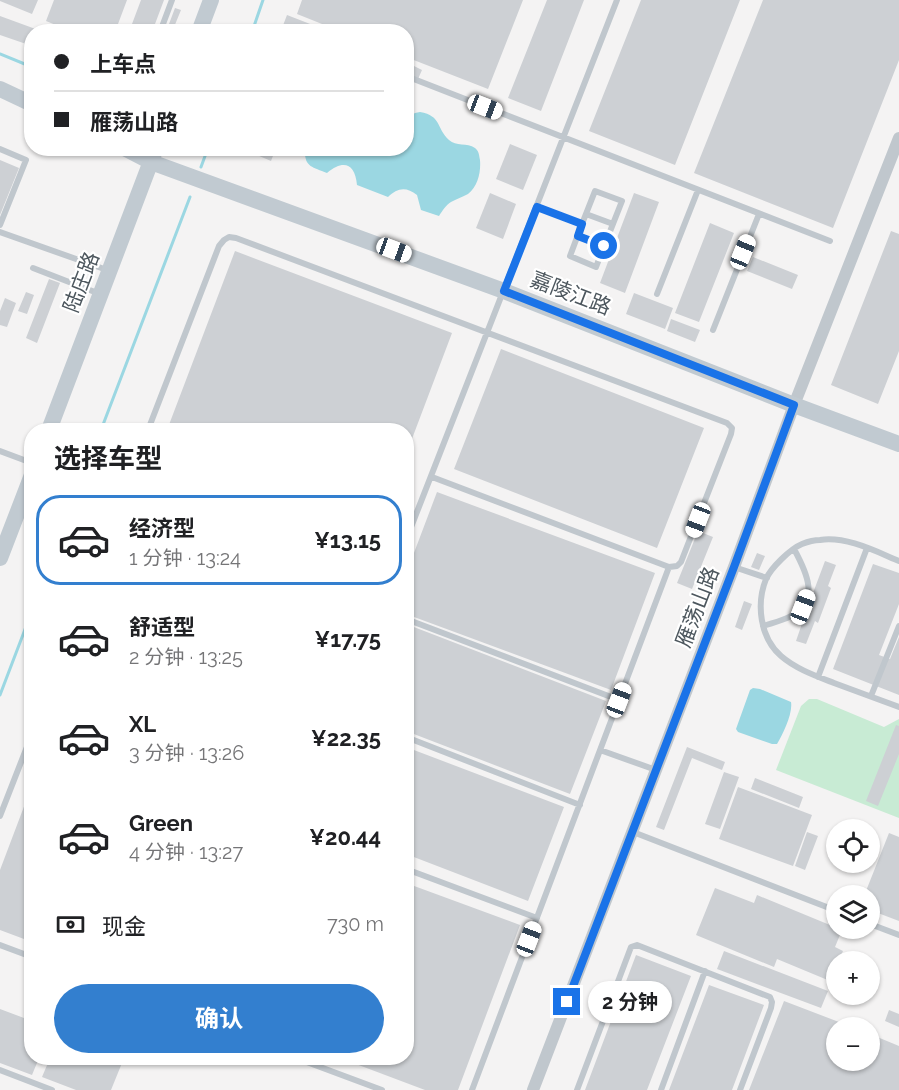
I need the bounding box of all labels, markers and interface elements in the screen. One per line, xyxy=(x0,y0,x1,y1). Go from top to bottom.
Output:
text: 上车点 xyxy=(90,51,156,77)
car xyxy=(465,92,505,122)
text: 雁荡山路 xyxy=(90,109,178,135)
route start xyxy=(590,232,617,259)
car xyxy=(728,232,758,272)
car xyxy=(374,235,414,265)
street label: 陆庄路 xyxy=(58,248,104,316)
street label: 嘉陵江路 xyxy=(527,266,615,320)
text: 选择车型 xyxy=(54,443,162,474)
car xyxy=(683,500,713,540)
icon: car xyxy=(57,513,111,567)
text: 经济型 xyxy=(129,515,195,541)
text: ¥13.15 xyxy=(314,527,381,553)
text: 1 分钟 · 13:24 xyxy=(129,546,241,570)
street label: 雁荡山路 xyxy=(670,563,724,651)
car xyxy=(788,587,818,627)
icon: car xyxy=(57,612,111,666)
text: 舒适型 xyxy=(129,614,195,640)
text: ¥17.75 xyxy=(315,626,381,652)
text: 2 分钟 · 13:25 xyxy=(129,645,243,669)
car xyxy=(604,680,634,720)
icon: car xyxy=(57,711,111,765)
text: XL xyxy=(129,711,156,737)
text: ¥22.35 xyxy=(311,725,381,751)
text: 3 分钟 · 13:26 xyxy=(129,741,244,765)
icon: car xyxy=(57,810,111,864)
text: Green xyxy=(129,810,193,836)
map controls xyxy=(826,819,880,1071)
button: locate xyxy=(826,819,880,873)
text: ¥20.44 xyxy=(309,824,381,850)
text: 4 分钟 · 13:27 xyxy=(129,840,243,864)
button: layers xyxy=(826,885,880,939)
icon: cash xyxy=(54,908,87,941)
text: 730 m xyxy=(327,912,384,936)
text: 现金 xyxy=(102,913,146,939)
car xyxy=(514,919,544,959)
button: + xyxy=(826,951,880,1005)
callout: 2 分钟 xyxy=(588,981,672,1023)
button: 确认 xyxy=(54,984,384,1053)
route end xyxy=(553,988,580,1015)
text: 2 分钟 xyxy=(602,990,658,1014)
button: − xyxy=(826,1017,880,1071)

